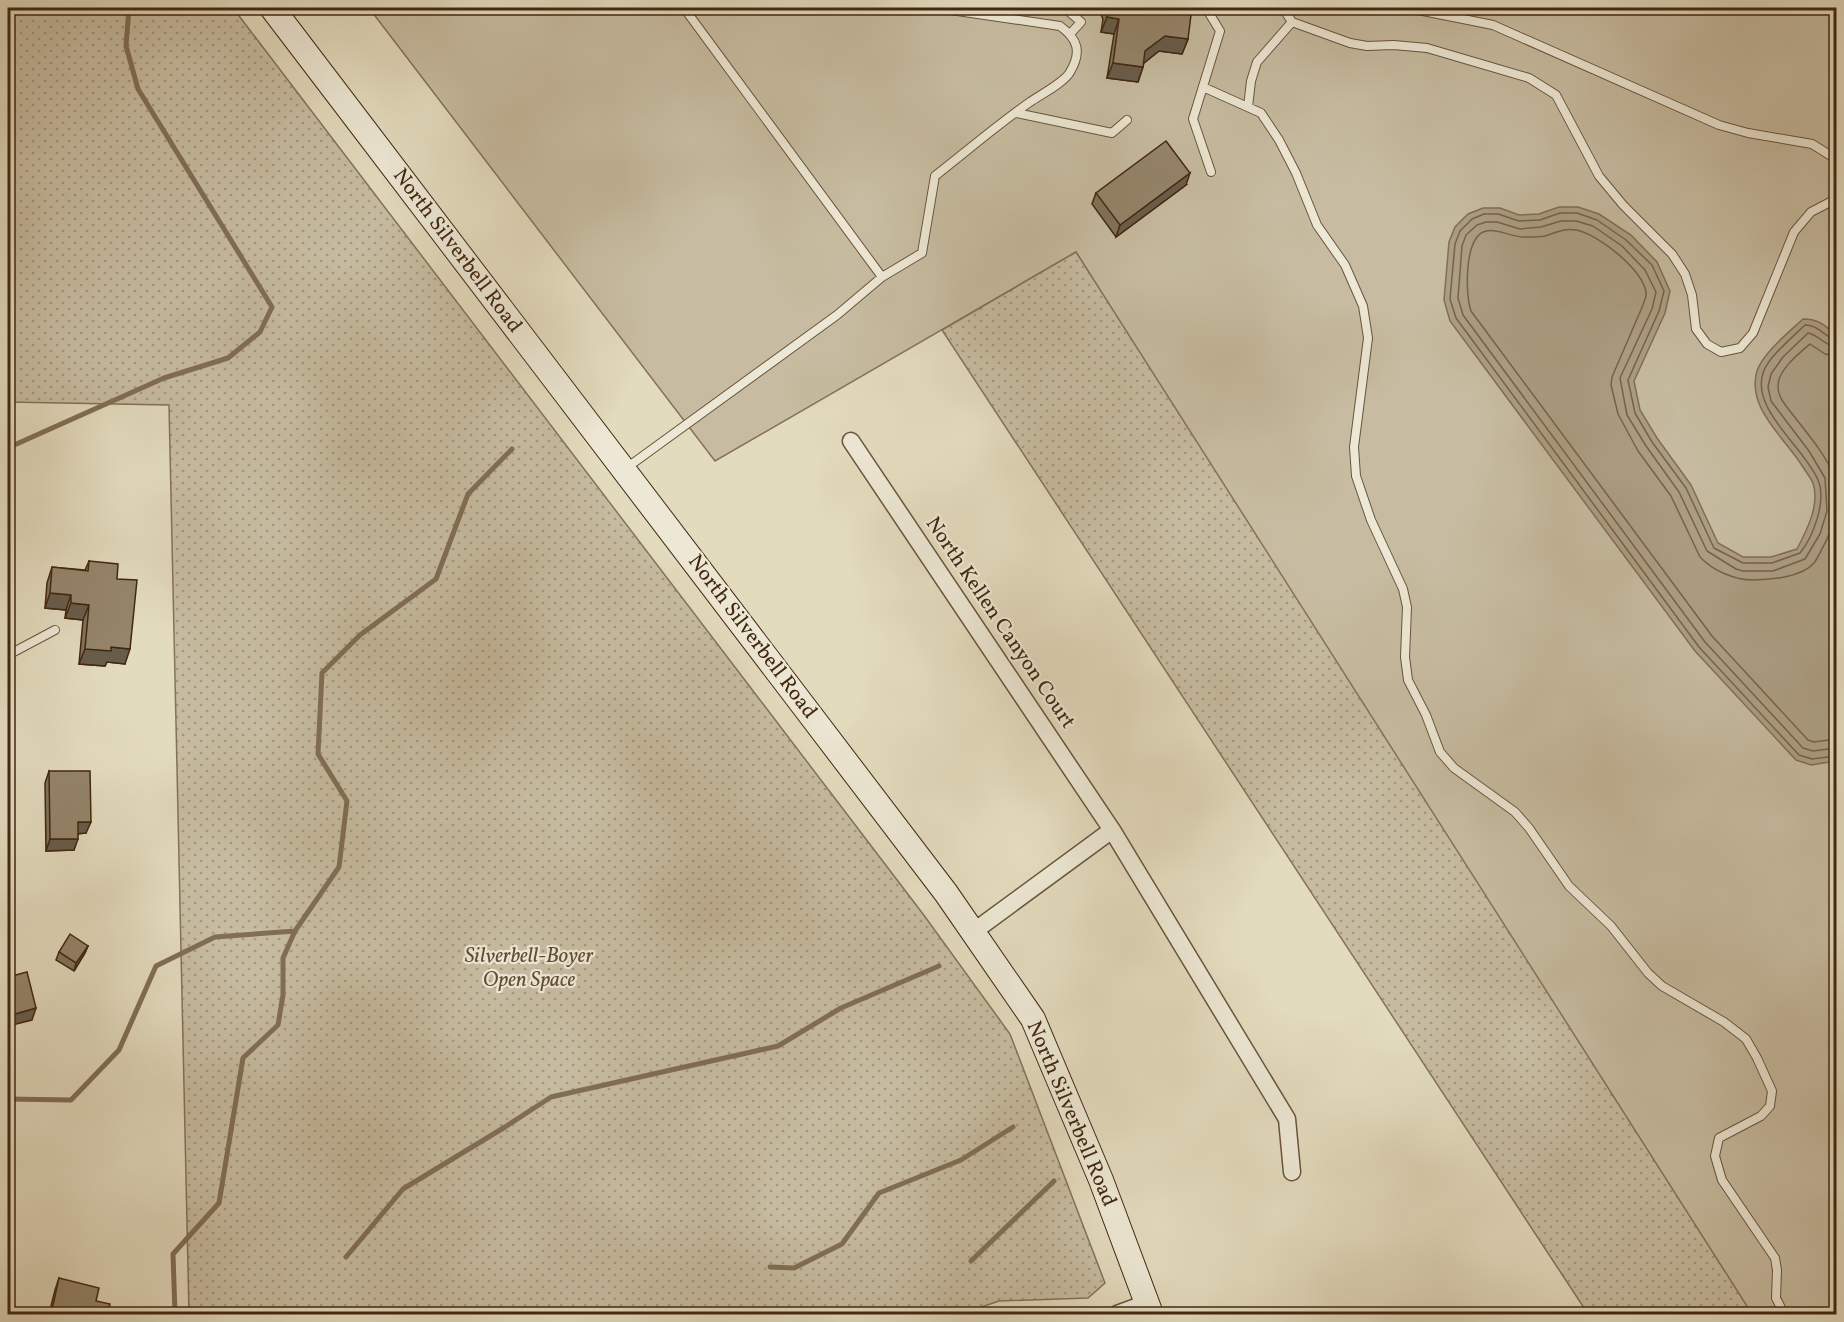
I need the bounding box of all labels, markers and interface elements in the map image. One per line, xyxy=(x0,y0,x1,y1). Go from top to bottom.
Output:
street label: North Silverbell Road xyxy=(386,163,528,339)
street label: North Kellen Canyon Court xyxy=(918,511,1082,735)
street label: North Silverbell Road xyxy=(681,549,823,725)
park label: Silverbell-Boyer Open Space xyxy=(465,942,593,995)
street label: North Silverbell Road xyxy=(1019,1017,1123,1211)

